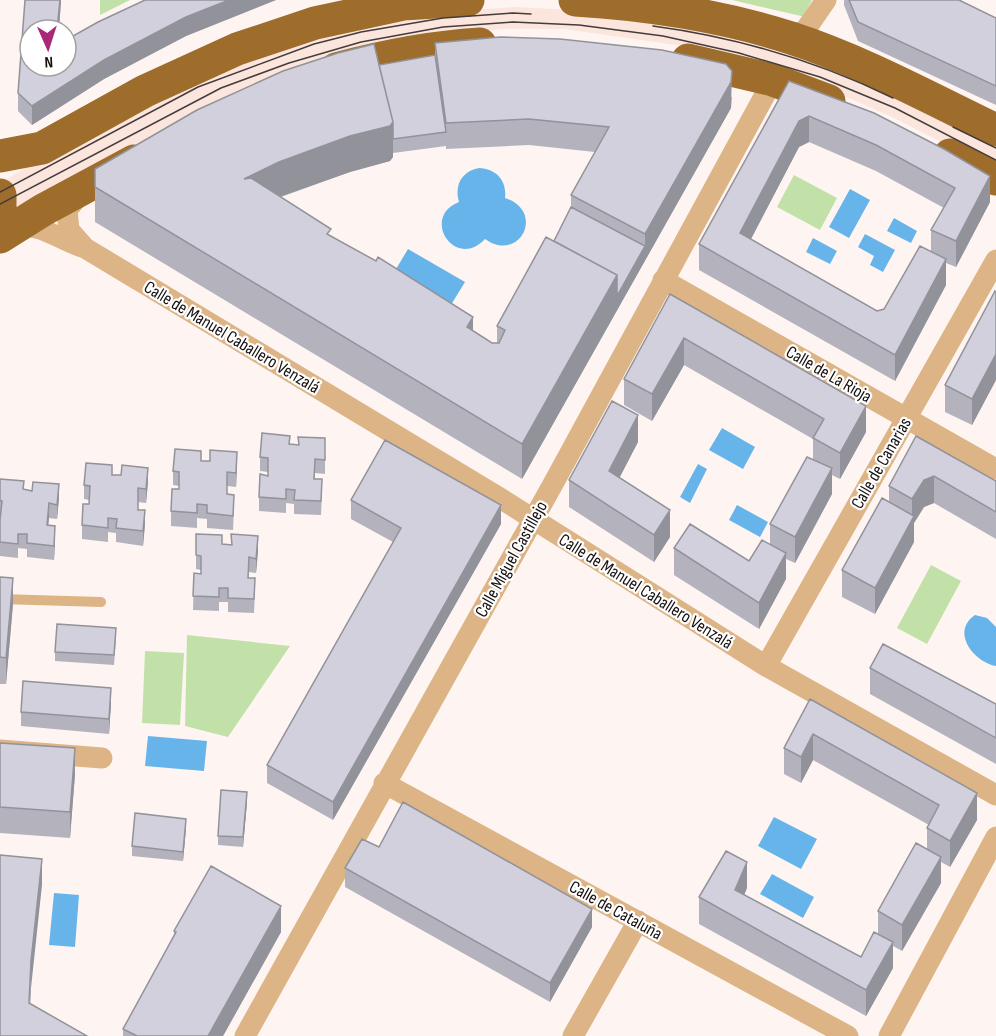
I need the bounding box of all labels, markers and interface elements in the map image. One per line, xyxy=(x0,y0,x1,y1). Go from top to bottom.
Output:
north arrow xyxy=(18,18,78,78)
text: N xyxy=(44,52,53,71)
street label: Calle de Manuel Caballero Venzalá xyxy=(140,277,323,398)
street label: Calle de La Rioja xyxy=(782,341,875,407)
street label: Calle de Canarias xyxy=(847,414,916,513)
street label: Calle Miguel Castillejo xyxy=(471,497,552,621)
street label: Calle de Manuel Caballero Venzalá xyxy=(555,529,737,654)
street label: Calle de Cataluña xyxy=(566,876,666,945)

